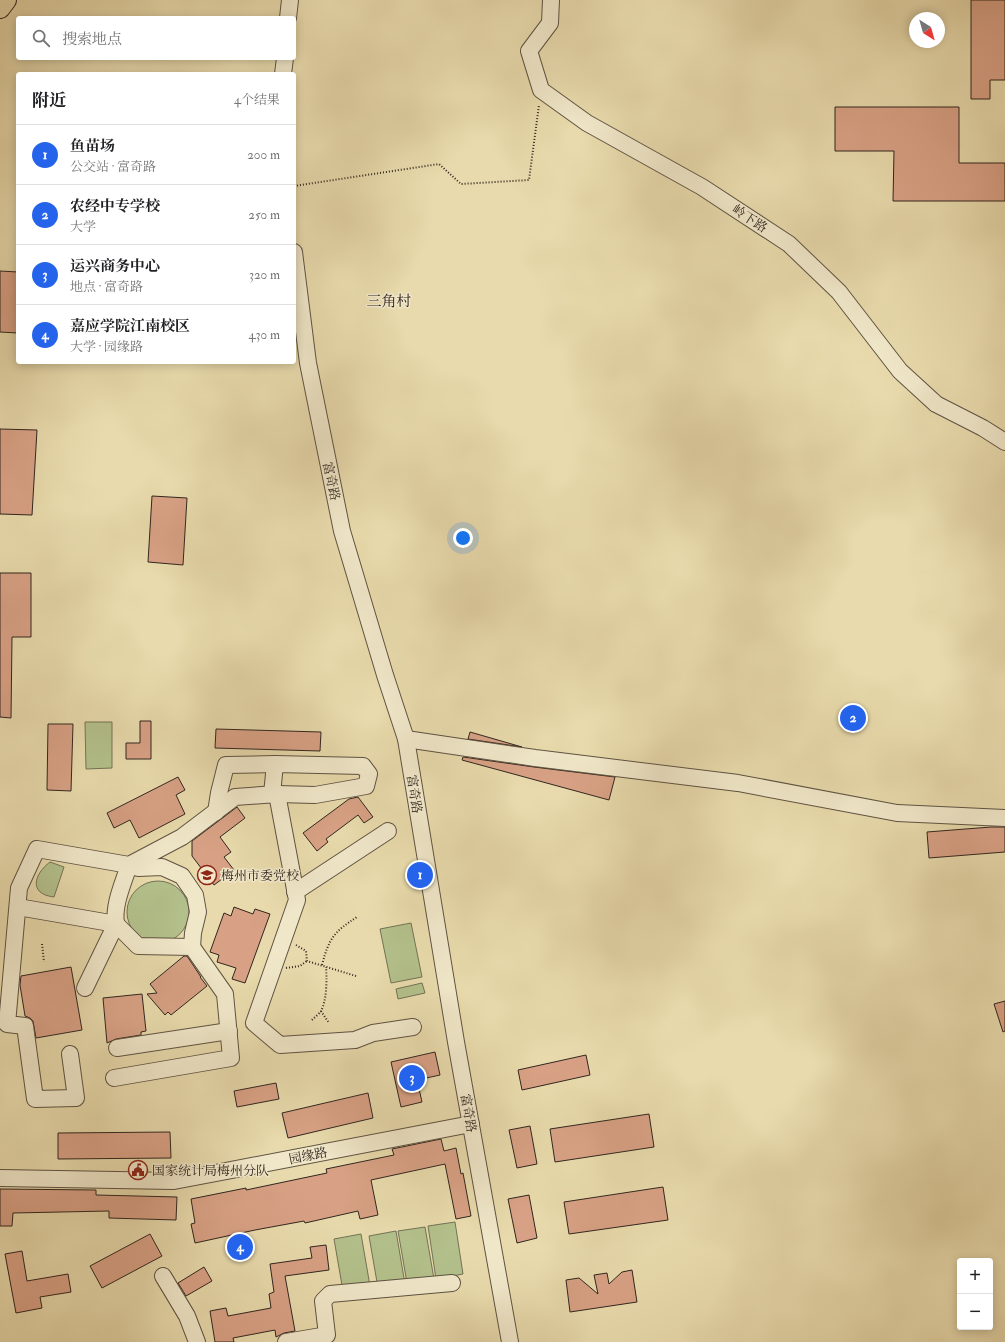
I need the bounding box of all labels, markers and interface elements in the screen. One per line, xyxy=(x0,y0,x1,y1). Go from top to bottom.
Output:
north arrow xyxy=(909,12,945,48)
search box xyxy=(16,16,296,60)
icon: search xyxy=(30,27,52,49)
text: 搜索地点 xyxy=(62,30,122,49)
text: 附近 xyxy=(32,90,66,111)
text: 4个结果 xyxy=(234,92,280,108)
text: 鱼苗场 xyxy=(70,137,115,156)
text: 1 xyxy=(43,147,47,163)
text: 200 m xyxy=(247,147,280,163)
text: 公交站 · 富奇路 xyxy=(70,159,156,175)
text: 农经中专学校 xyxy=(70,197,160,216)
street label: 岭下路 xyxy=(729,202,770,236)
text: 2 xyxy=(42,207,48,223)
text: 250 m xyxy=(248,207,280,223)
text: 大学 xyxy=(70,219,96,235)
text: 运兴商务中心 xyxy=(70,257,160,276)
text: 3 xyxy=(43,267,48,283)
text: 320 m xyxy=(249,267,280,283)
text: 地点 · 富奇路 xyxy=(70,279,143,295)
district label: 三角村 xyxy=(366,292,412,311)
text: 嘉应学院江南校区 xyxy=(70,317,190,336)
text: 4 xyxy=(41,327,49,343)
text: 430 m xyxy=(249,327,280,343)
text: 大学 · 园缘路 xyxy=(70,339,143,355)
street label: 富奇路 xyxy=(319,460,343,502)
your location xyxy=(453,528,473,548)
pin: 2 xyxy=(840,703,866,733)
street label: 富奇路 xyxy=(403,774,425,815)
pin: 1 xyxy=(407,860,433,890)
school or university icon: 梅州市委党校 xyxy=(196,864,218,886)
place label: 梅州市委党校 xyxy=(221,868,299,884)
pin: 3 xyxy=(399,1063,425,1093)
street label: 富奇路 xyxy=(457,1093,479,1134)
street label: 园缘路 xyxy=(288,1144,329,1168)
public building icon: 国家统计局梅州分队 xyxy=(127,1159,149,1181)
place label: 国家统计局梅州分队 xyxy=(152,1163,269,1179)
pin: 4 xyxy=(227,1232,253,1262)
map controls xyxy=(957,1258,993,1330)
button: + xyxy=(957,1258,993,1294)
button: − xyxy=(957,1294,993,1330)

